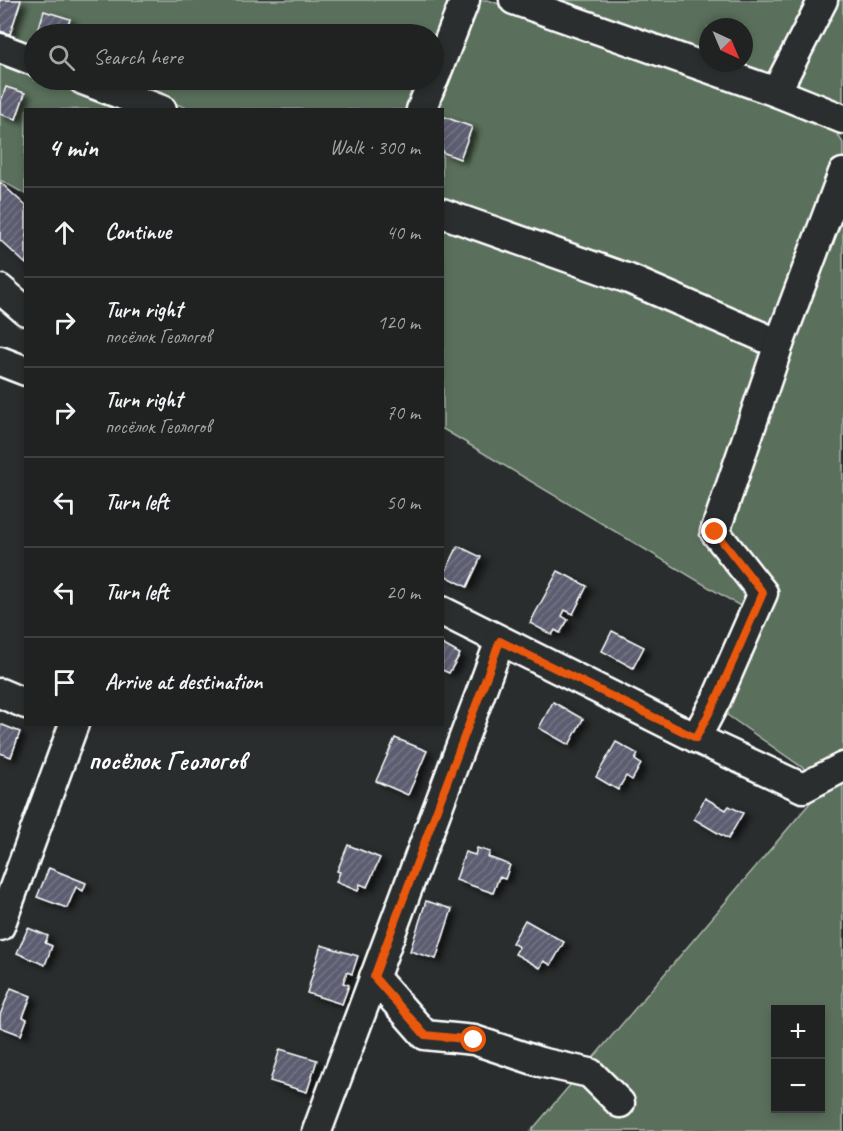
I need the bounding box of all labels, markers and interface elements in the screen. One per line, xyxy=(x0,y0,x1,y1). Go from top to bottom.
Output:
north arrow xyxy=(699,18,753,72)
search box xyxy=(24,24,444,90)
icon: search xyxy=(45,41,78,74)
text: Search here xyxy=(93,43,183,71)
text: 4 min xyxy=(48,131,98,164)
text: Walk · 300 m xyxy=(330,135,420,160)
icon: ahead xyxy=(48,216,81,249)
text: Continue xyxy=(105,218,171,246)
text: 40 m xyxy=(386,220,420,245)
text: Turn right xyxy=(105,296,182,324)
icon: right xyxy=(48,306,81,339)
text: 120 m xyxy=(377,310,420,335)
text: посёлок Геологов xyxy=(105,324,211,349)
text: Turn right xyxy=(105,386,182,414)
icon: right xyxy=(48,396,81,429)
text: 70 m xyxy=(386,400,420,425)
text: посёлок Геологов xyxy=(105,414,211,439)
icon: left xyxy=(48,486,81,519)
text: Turn left xyxy=(105,488,169,516)
text: 50 m xyxy=(386,490,420,515)
route end xyxy=(701,518,727,544)
icon: left xyxy=(48,576,81,609)
text: Turn left xyxy=(105,578,169,606)
text: 20 m xyxy=(386,580,420,605)
icon: arrive xyxy=(48,666,81,699)
text: Arrive at destination xyxy=(105,668,262,696)
district label: посёлок Геологов xyxy=(88,743,250,777)
map controls xyxy=(771,1005,825,1113)
button: + xyxy=(771,1005,825,1059)
route start xyxy=(460,1026,486,1052)
button: − xyxy=(771,1059,825,1113)

